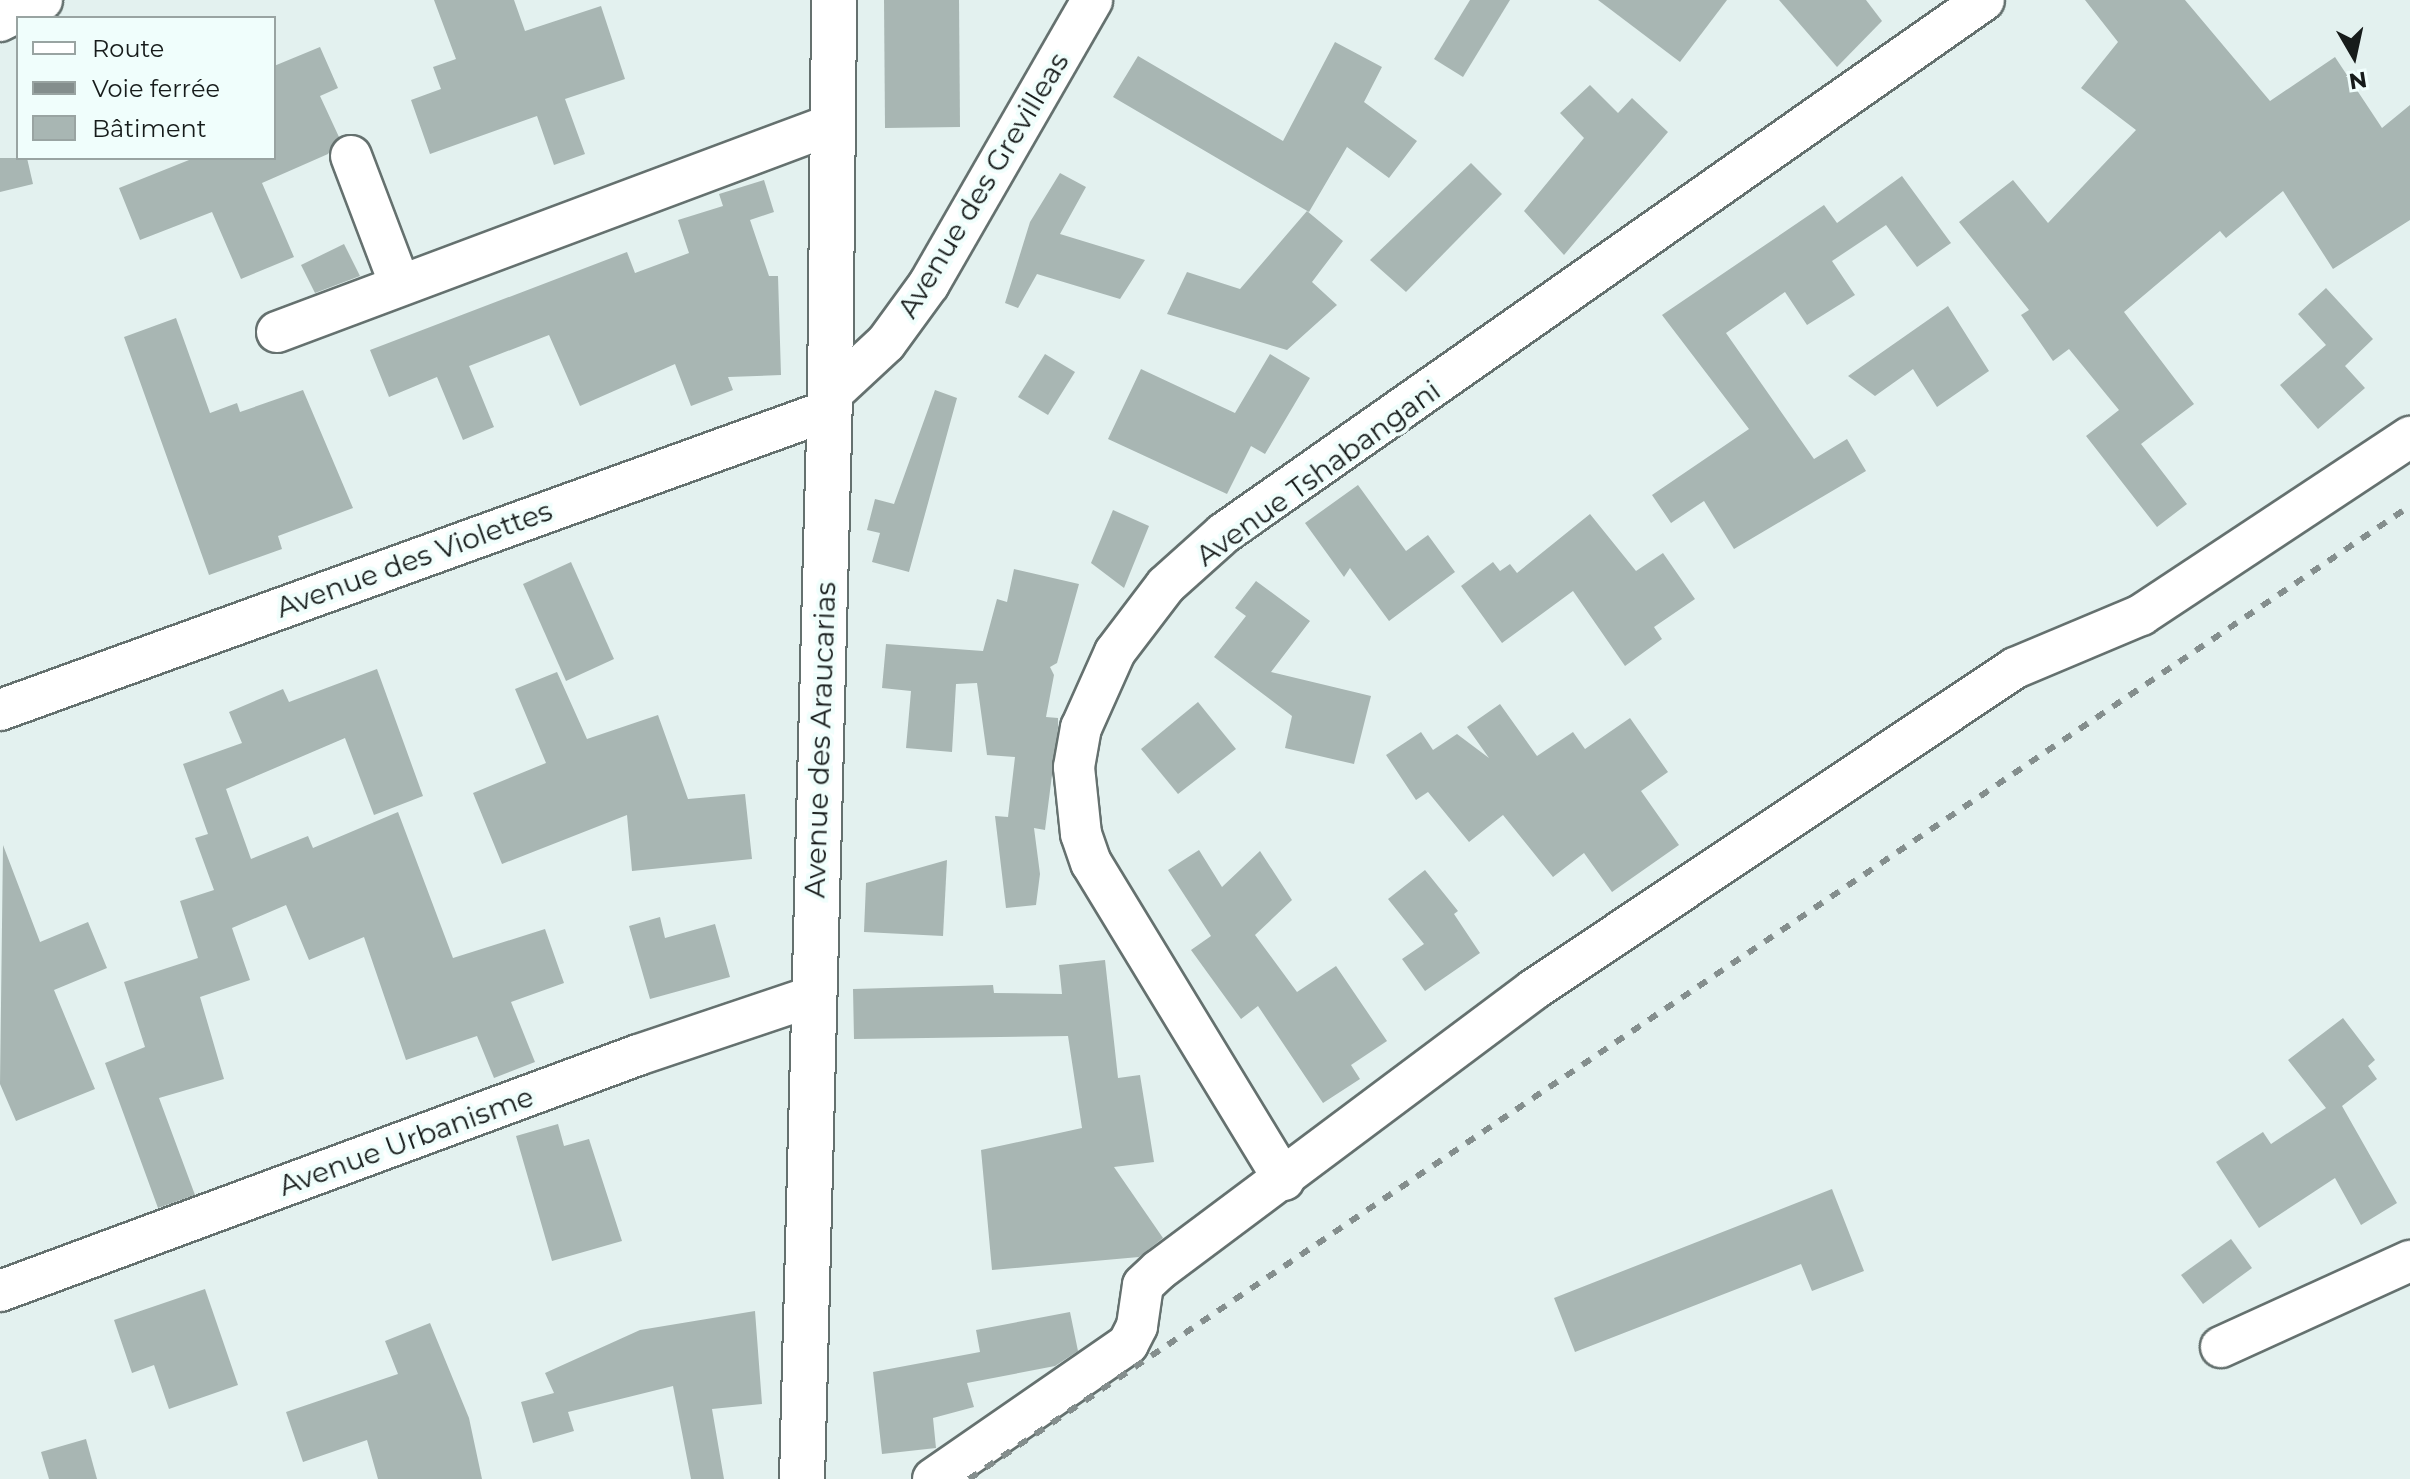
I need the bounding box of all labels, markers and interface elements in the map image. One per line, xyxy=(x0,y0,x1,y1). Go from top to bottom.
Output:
legend xyxy=(16,16,276,160)
north arrow xyxy=(2314,16,2394,96)
text: Route xyxy=(92,34,164,63)
street label: Avenue des Grevilleas xyxy=(890,46,1076,324)
text: N xyxy=(2347,65,2369,95)
text: Voie ferrée xyxy=(92,74,220,103)
text: Bâtiment xyxy=(92,114,206,143)
street label: Avenue Tshabangani xyxy=(1189,373,1447,573)
street label: Avenue des Violettes xyxy=(272,493,556,625)
street label: Avenue des Araucarias xyxy=(798,581,842,899)
street label: Avenue Urbanisme xyxy=(274,1079,538,1203)

